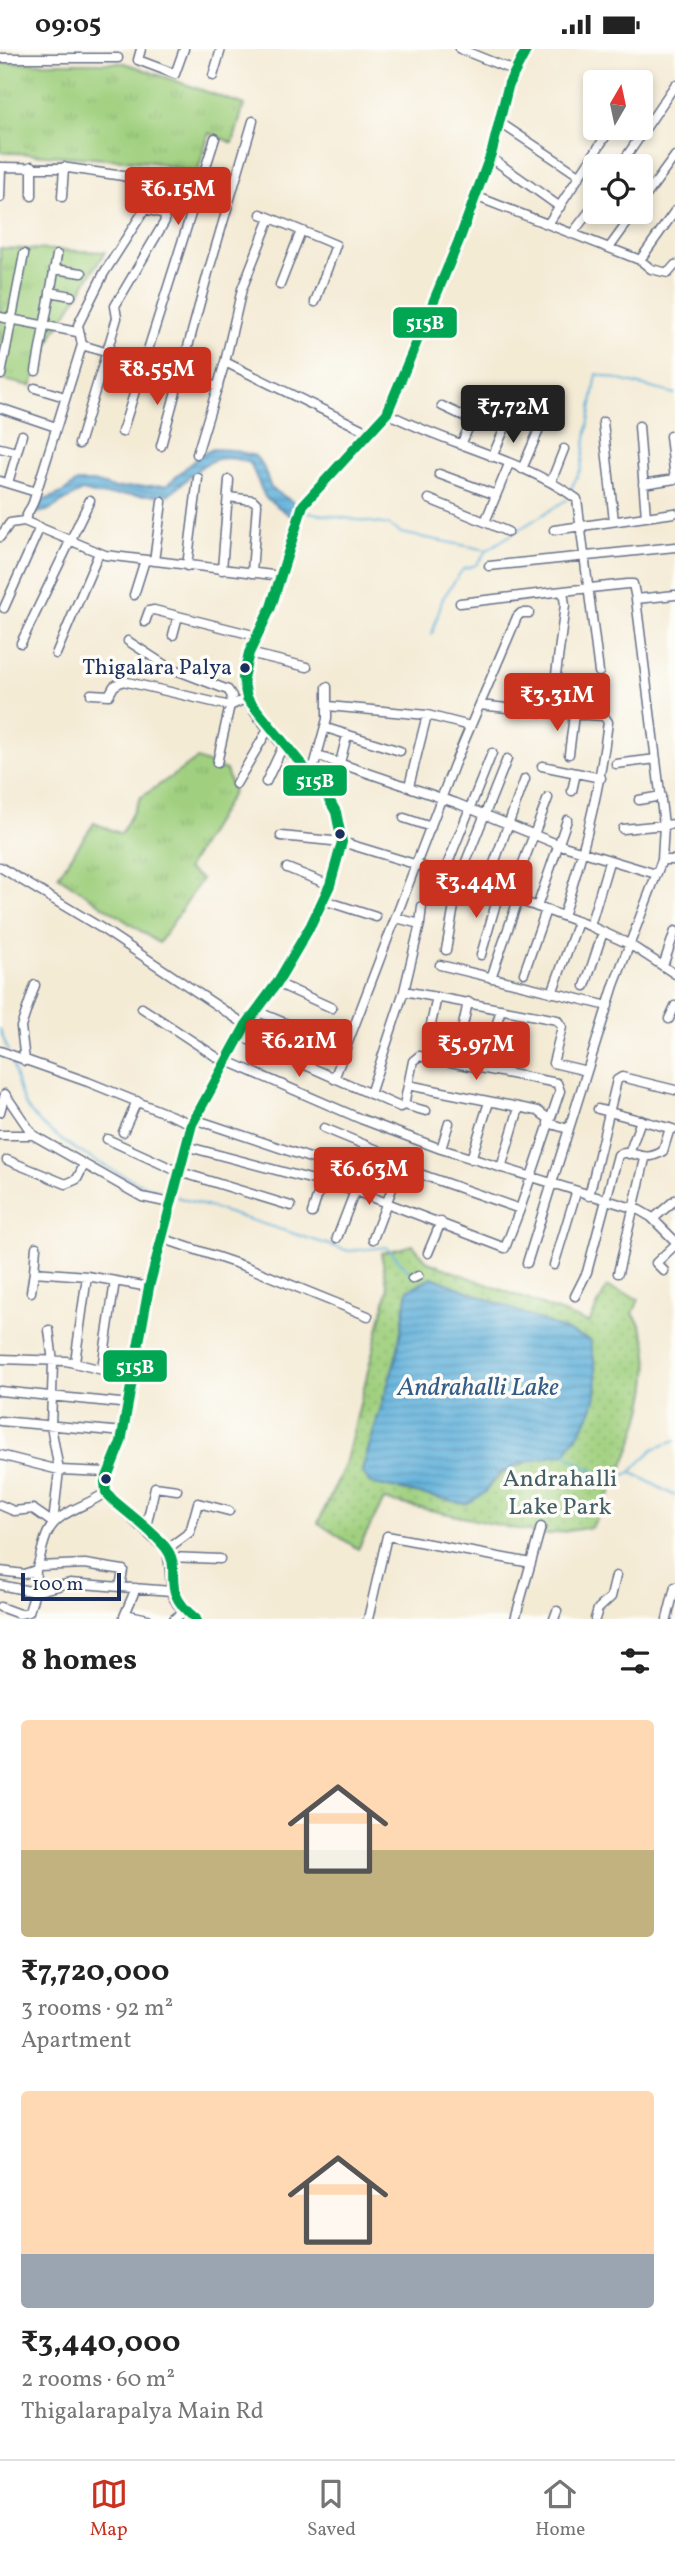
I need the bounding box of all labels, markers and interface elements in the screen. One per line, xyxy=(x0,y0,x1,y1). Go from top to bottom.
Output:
text: 09:05 xyxy=(35,7,101,43)
north arrow xyxy=(583,70,653,140)
map controls xyxy=(583,70,653,224)
button: locate xyxy=(583,154,653,224)
pin: ₹6.15M xyxy=(121,167,235,227)
text: ₹6.15M xyxy=(141,174,215,206)
line badge: 515B xyxy=(392,306,458,339)
text: 515B xyxy=(406,311,444,337)
pin: ₹8.55M xyxy=(100,347,214,407)
text: ₹8.55M xyxy=(119,354,195,386)
pin: ₹7.72M xyxy=(456,385,570,445)
text: ₹7.72M xyxy=(477,392,549,424)
place label: Thigalara Palya xyxy=(82,653,232,684)
marker: Thigalara Palya xyxy=(238,661,252,675)
pin: ₹3.31M xyxy=(500,673,614,733)
text: ₹3.31M xyxy=(520,680,594,712)
line badge: 515B xyxy=(282,764,348,797)
text: 515B xyxy=(296,769,334,795)
unlabelled marker xyxy=(333,827,347,841)
pin: ₹3.44M xyxy=(419,861,533,920)
text: ₹3.44M xyxy=(435,867,517,899)
pin: ₹6.21M xyxy=(242,1019,356,1079)
pin: ₹5.97M xyxy=(419,1023,533,1082)
text: ₹6.21M xyxy=(261,1026,337,1058)
text: ₹5.97M xyxy=(438,1029,514,1061)
pin: ₹6.63M xyxy=(312,1147,426,1207)
text: ₹6.63M xyxy=(330,1154,408,1186)
line badge: 515B xyxy=(102,1349,168,1383)
text: 515B xyxy=(116,1355,154,1381)
water label: Andrahalli Lake xyxy=(396,1370,559,1406)
park label: Andrahalli Lake Park xyxy=(503,1463,617,1525)
unlabelled marker xyxy=(99,1472,113,1486)
scale bar xyxy=(21,1570,121,1602)
text: 100 m xyxy=(32,1572,83,1598)
text: 8 homes xyxy=(21,1640,137,1682)
icon: filters xyxy=(616,1642,654,1680)
icon: home xyxy=(275,1766,401,1892)
text: ₹7,720,000 xyxy=(21,1951,169,1993)
text: 3 rooms · 92 m² xyxy=(21,1993,173,2025)
text: Apartment xyxy=(21,2025,132,2057)
icon: home xyxy=(275,2137,401,2263)
text: ₹3,440,000 xyxy=(21,2322,181,2364)
text: 2 rooms · 60 m² xyxy=(21,2364,175,2396)
text: Thigalarapalya Main Rd xyxy=(21,2396,264,2428)
tab: Map xyxy=(90,2475,128,2543)
tab: Saved xyxy=(307,2475,356,2543)
tab: Home xyxy=(535,2475,585,2543)

